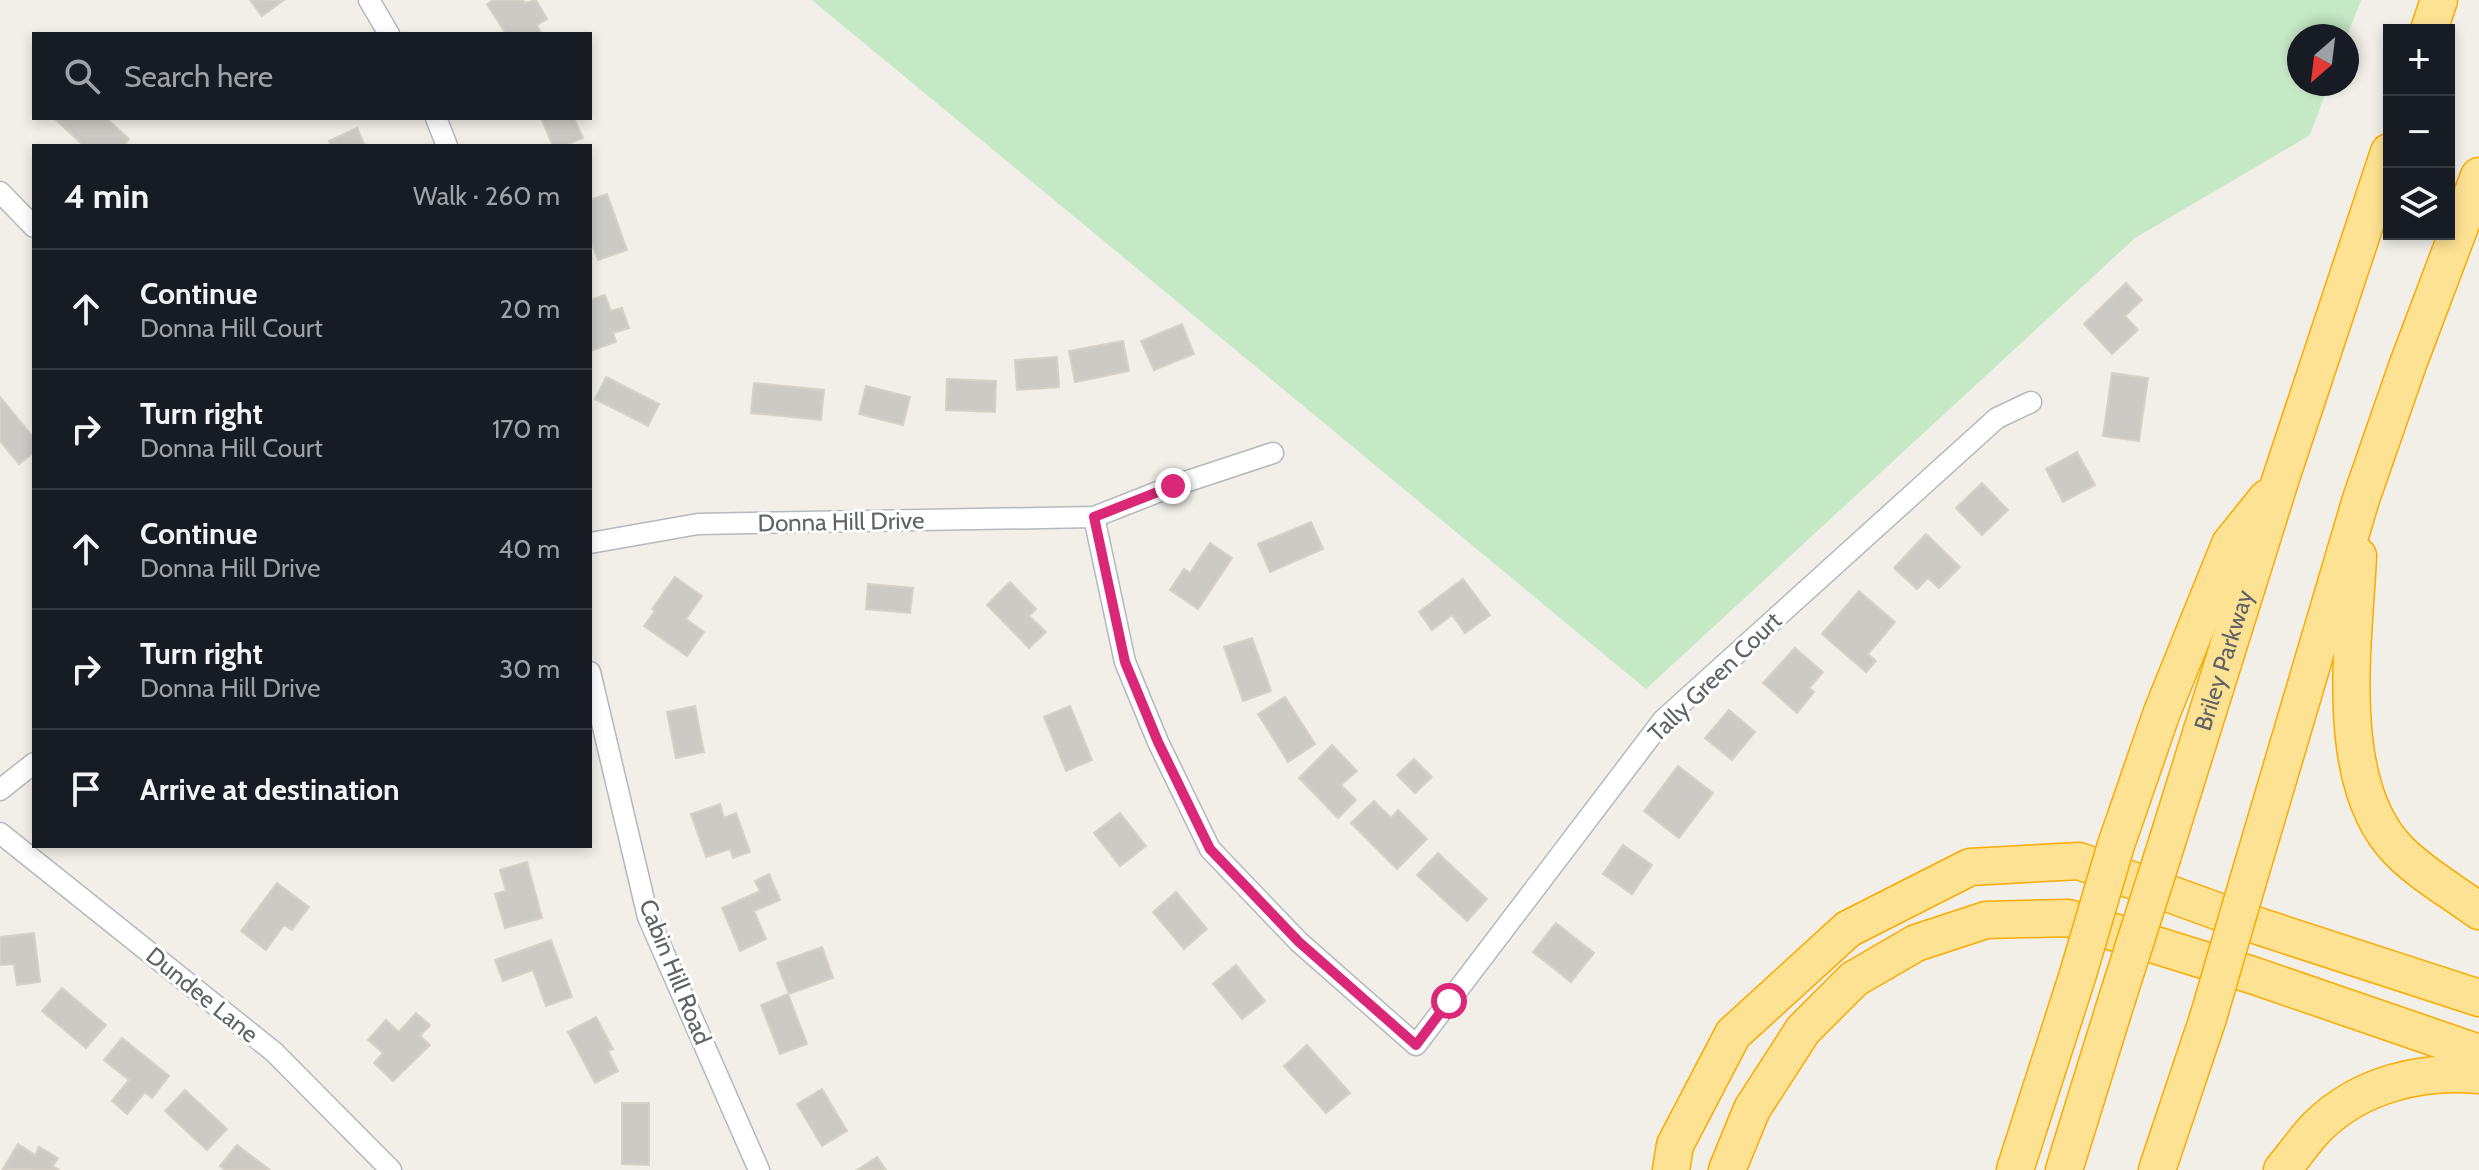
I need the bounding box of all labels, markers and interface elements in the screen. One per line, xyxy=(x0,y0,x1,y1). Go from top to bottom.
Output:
north arrow xyxy=(2287,24,2359,96)
map controls xyxy=(2383,24,2455,240)
button: + xyxy=(2383,24,2455,96)
search box xyxy=(32,32,592,120)
icon: search xyxy=(60,54,104,98)
text: Search here xyxy=(124,58,273,95)
button: − xyxy=(2383,96,2455,168)
button: layers xyxy=(2383,168,2455,240)
text: 4 min xyxy=(64,175,149,217)
text: Walk · 260 m xyxy=(413,180,560,212)
text: Continue xyxy=(140,275,257,312)
icon: ahead xyxy=(64,287,108,331)
text: 20 m xyxy=(500,293,560,325)
text: Donna Hill Court xyxy=(140,312,323,344)
text: Turn right xyxy=(140,395,263,432)
icon: right xyxy=(64,407,108,451)
text: 170 m xyxy=(492,413,560,445)
text: Donna Hill Court xyxy=(140,432,323,464)
route end xyxy=(1155,468,1191,504)
street label: Donna Hill Drive xyxy=(757,506,925,537)
text: Continue xyxy=(140,515,257,552)
icon: ahead xyxy=(64,527,108,571)
text: 40 m xyxy=(498,533,560,565)
text: Donna Hill Drive xyxy=(140,552,321,584)
street label: Briley Parkway xyxy=(2188,586,2259,734)
street label: Tally Green Court xyxy=(1642,606,1787,748)
text: Turn right xyxy=(140,635,263,672)
icon: right xyxy=(64,647,108,691)
text: 30 m xyxy=(499,653,560,685)
text: Donna Hill Drive xyxy=(140,672,321,704)
icon: arrive xyxy=(64,767,108,811)
text: Arrive at destination xyxy=(140,771,400,808)
street label: Cabin Hill Road xyxy=(633,895,718,1049)
street label: Dundee Lane xyxy=(140,941,264,1049)
route start xyxy=(1431,983,1467,1019)

